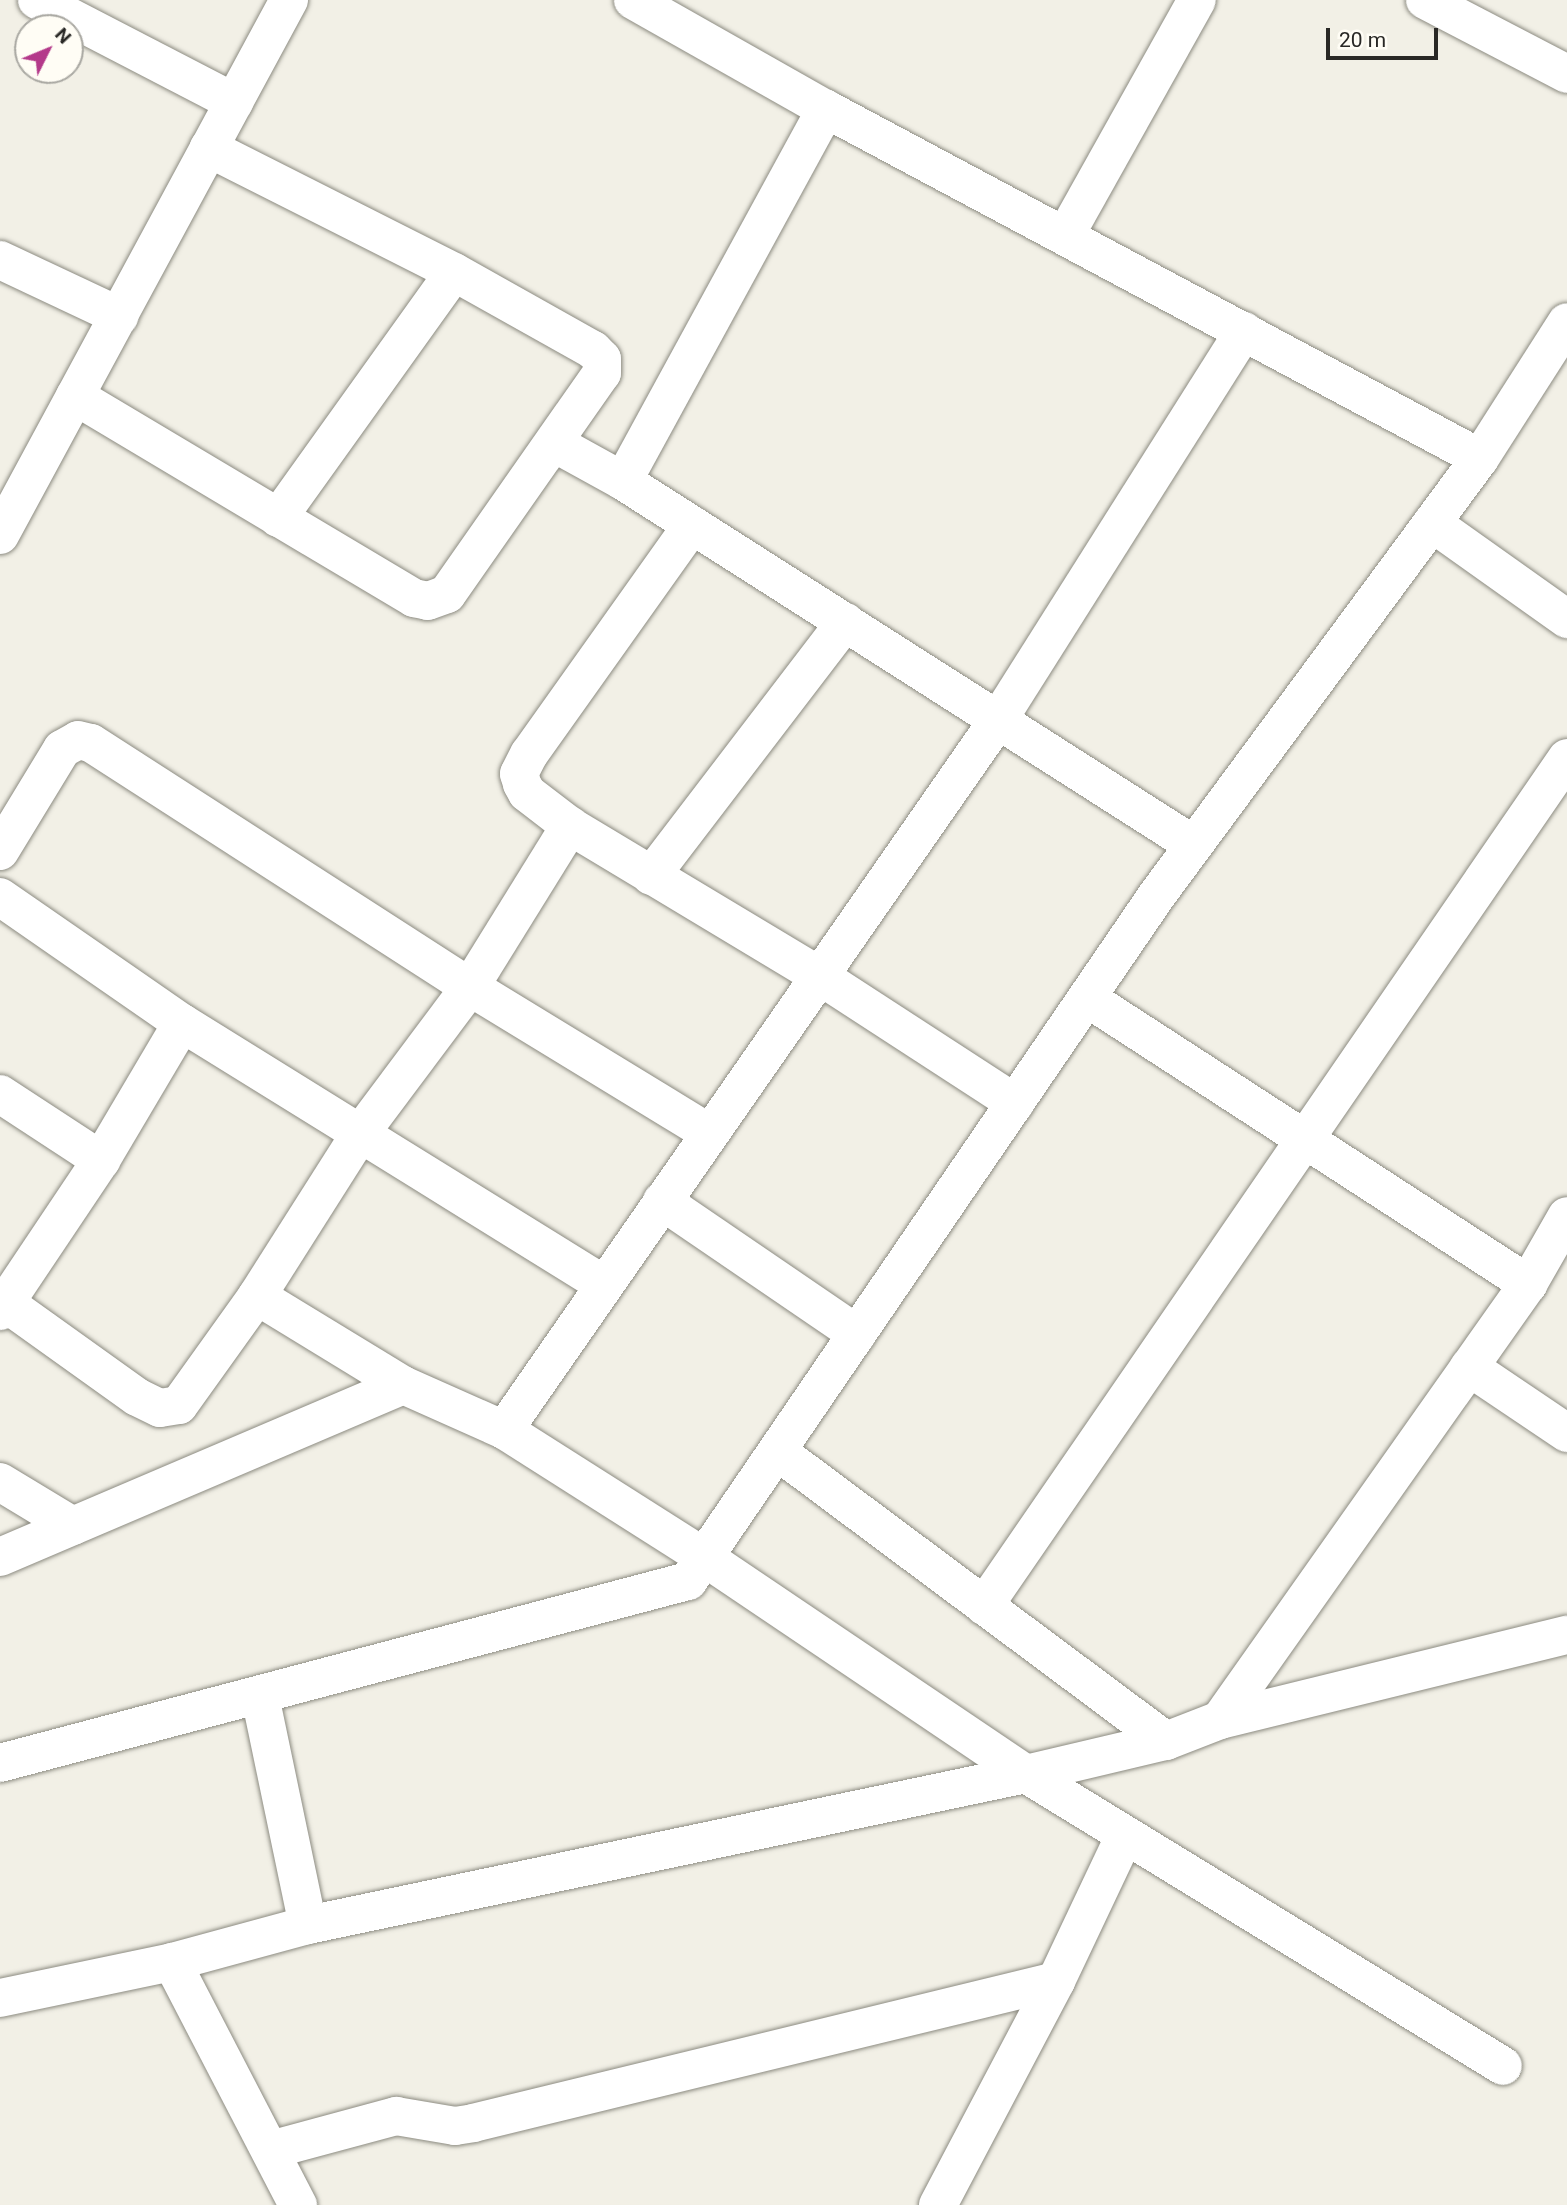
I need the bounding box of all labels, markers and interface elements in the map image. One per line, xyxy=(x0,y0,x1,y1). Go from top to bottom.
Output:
north arrow xyxy=(14,14,84,84)
scale bar xyxy=(1329,14,1441,58)
text: N xyxy=(50,23,76,48)
text: 20 m xyxy=(1339,28,1386,52)

